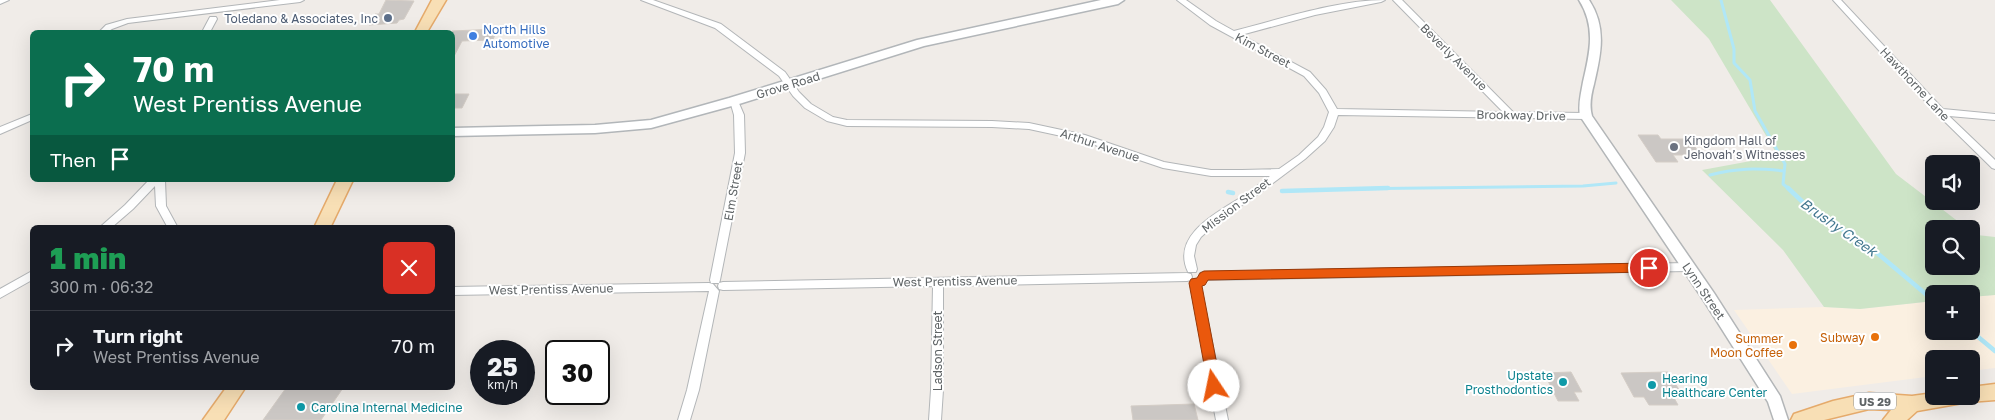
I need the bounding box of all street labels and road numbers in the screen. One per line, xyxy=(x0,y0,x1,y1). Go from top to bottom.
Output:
street label: Beverly Avenue xyxy=(1417,20,1491,94)
street label: Kim Street xyxy=(1233,29,1293,71)
street label: Hawthorne Lane xyxy=(1877,44,1953,124)
street label: Grove Road xyxy=(754,68,822,102)
street label: Brookway Drive xyxy=(1476,107,1566,123)
street label: Arthur Avenue xyxy=(1058,125,1142,165)
street label: Elm Street xyxy=(720,160,746,222)
street label: Mission Street xyxy=(1199,174,1274,236)
street label: Lynn Street xyxy=(1679,259,1729,323)
street label: West Prentiss Avenue xyxy=(892,272,1018,290)
street label: West Prentiss Avenue xyxy=(488,280,614,298)
street label: Ladson Street xyxy=(930,311,945,391)
road number: US 29 xyxy=(1854,392,1896,410)

